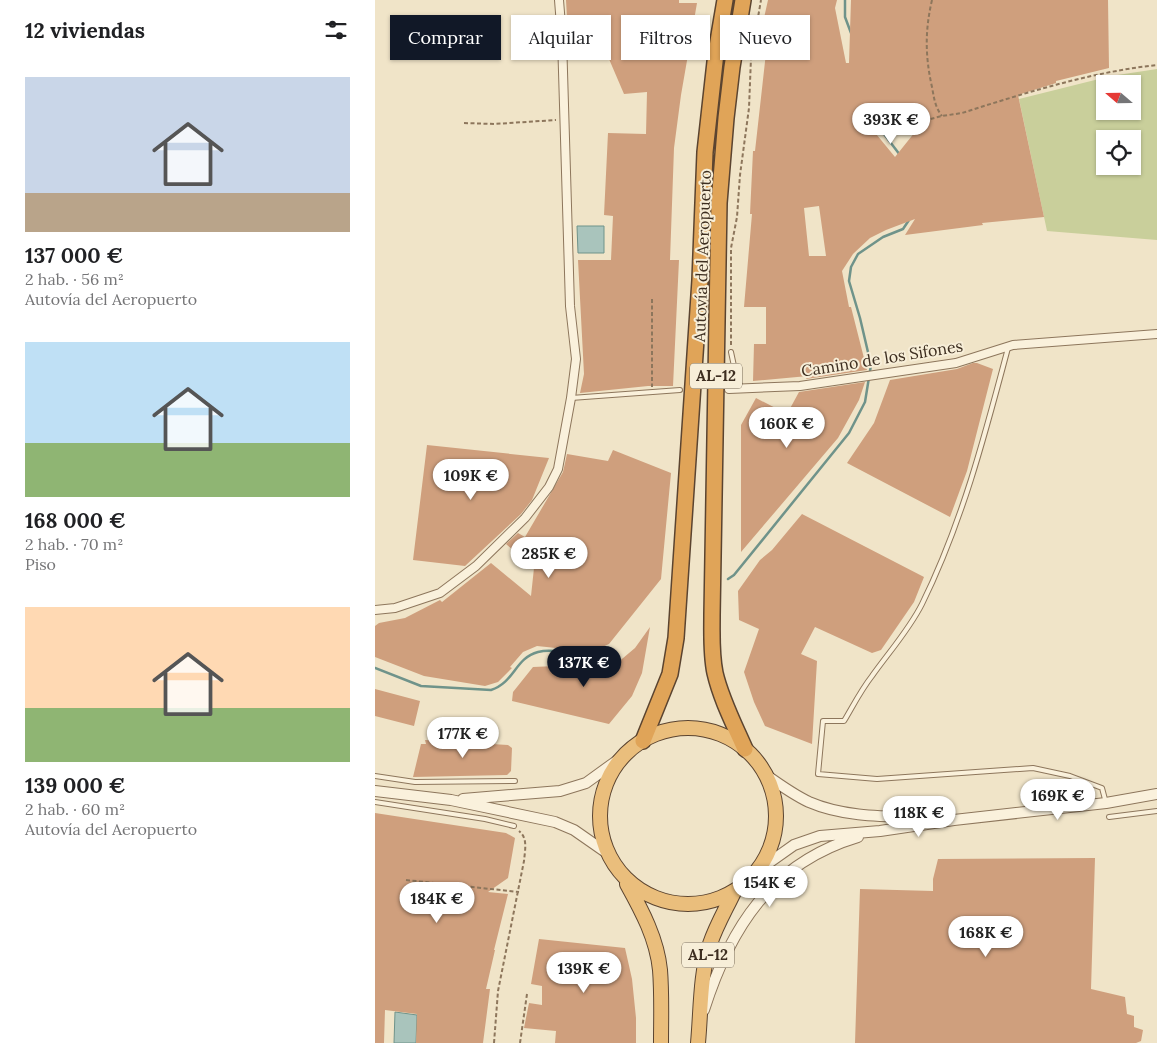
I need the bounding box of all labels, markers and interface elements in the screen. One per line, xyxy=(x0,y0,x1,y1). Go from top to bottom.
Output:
chip: Comprar xyxy=(390,15,501,60)
chip: Alquilar xyxy=(511,15,611,60)
chip: Filtros xyxy=(621,15,710,60)
chip: Nuevo xyxy=(720,15,810,60)
icon: filters xyxy=(322,16,350,44)
text: 12 viviendas xyxy=(25,17,145,44)
north arrow xyxy=(1096,75,1141,120)
map controls xyxy=(1096,75,1141,175)
pin: 393K € xyxy=(850,102,932,145)
icon: home xyxy=(143,109,233,199)
text: 393K € xyxy=(863,109,919,129)
button: locate xyxy=(1096,130,1141,175)
street label: Autovía del Aeropuerto xyxy=(689,170,715,343)
text: 137 000 € xyxy=(25,242,123,269)
text: 2 hab. · 56 m² xyxy=(25,269,124,289)
text: Autovía del Aeropuerto xyxy=(25,289,197,309)
street label: Camino de los Sifones xyxy=(800,335,964,381)
road number: AL-12 xyxy=(690,364,742,388)
icon: home xyxy=(143,374,233,464)
pin: 160K € xyxy=(746,406,828,449)
text: 160K € xyxy=(760,413,814,433)
pin: 109K € xyxy=(430,458,512,501)
text: 109K € xyxy=(444,465,498,485)
text: 168 000 € xyxy=(25,507,126,534)
text: 2 hab. · 70 m² xyxy=(25,534,123,554)
pin: 285K € xyxy=(508,536,590,579)
text: 285K € xyxy=(522,543,576,563)
text: Piso xyxy=(25,554,56,574)
icon: home xyxy=(143,639,233,729)
pin: 137K € xyxy=(543,646,625,688)
text: 137K € xyxy=(558,652,610,672)
pin: 177K € xyxy=(422,716,504,759)
text: 177K € xyxy=(438,723,488,743)
text: 139 000 € xyxy=(25,772,126,799)
pin: 169K € xyxy=(1017,778,1099,821)
text: 169K € xyxy=(1031,785,1085,805)
pin: 118K € xyxy=(878,796,960,838)
text: 2 hab. · 60 m² xyxy=(25,799,125,819)
text: 118K € xyxy=(894,802,944,822)
text: Autovía del Aeropuerto xyxy=(25,819,197,839)
pin: 154K € xyxy=(729,866,811,908)
text: 154K € xyxy=(744,872,796,892)
pin: 184K € xyxy=(396,882,478,924)
text: 184K € xyxy=(411,888,463,908)
pin: 168K € xyxy=(945,916,1027,958)
text: 168K € xyxy=(959,922,1013,942)
road number: AL-12 xyxy=(682,942,734,968)
pin: 139K € xyxy=(543,952,625,994)
text: 139K € xyxy=(557,958,611,978)

